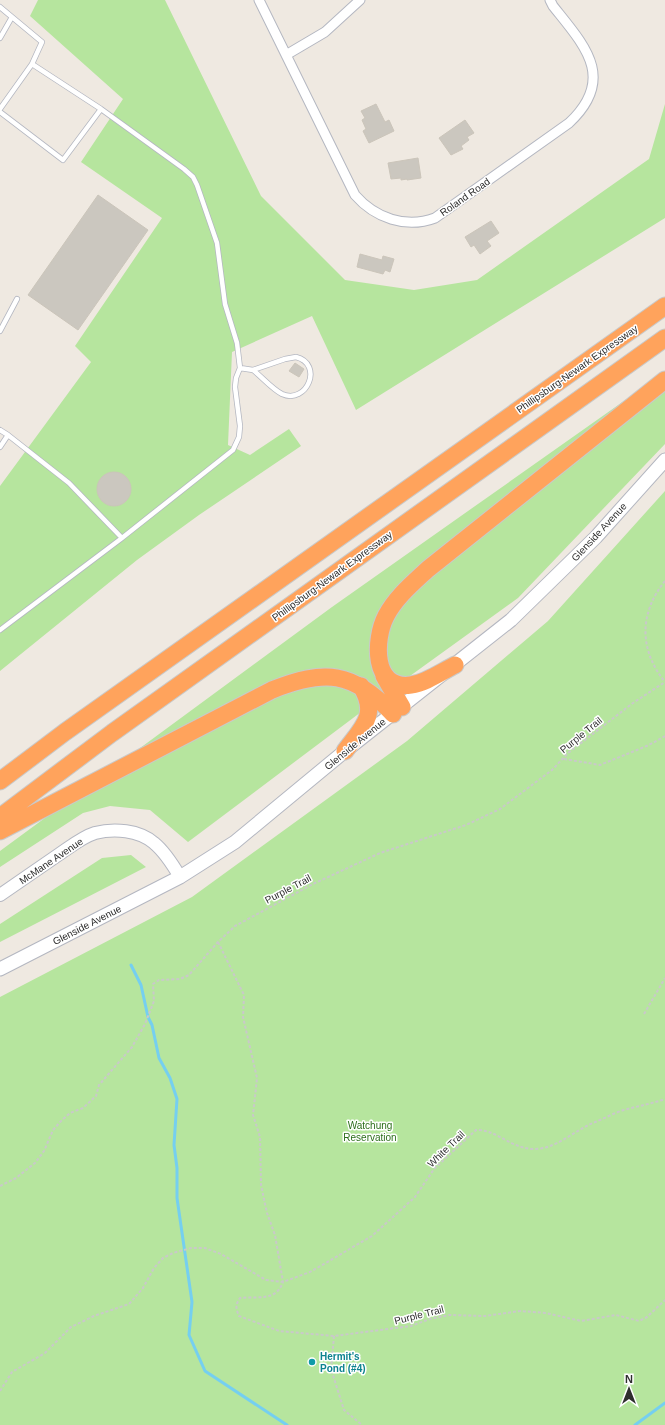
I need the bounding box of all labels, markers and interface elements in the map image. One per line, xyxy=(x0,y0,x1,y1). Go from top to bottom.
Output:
street label: Roland Road xyxy=(438,176,492,218)
street label: Phillipsburg-Newark Expressway xyxy=(514,323,640,415)
street label: Glenside Avenue xyxy=(569,500,629,563)
street label: Phillipsburg-Newark Expressway xyxy=(270,529,394,623)
street label: Purple Trail xyxy=(558,715,604,755)
street label: Glenside Avenue xyxy=(322,716,388,772)
street label: McMane Avenue xyxy=(17,835,85,886)
street label: Purple Trail xyxy=(263,872,313,906)
street label: Glenside Avenue xyxy=(51,903,123,947)
park label: Watchung Reservation xyxy=(343,1120,397,1143)
street label: White Trail xyxy=(425,1129,467,1169)
street label: Purple Trail xyxy=(393,1304,445,1326)
place label: Hermit's Pond (#4) xyxy=(320,1351,366,1374)
marker: Hermit's Pond (#4) xyxy=(307,1357,317,1367)
north arrow xyxy=(609,1369,649,1409)
text: N xyxy=(625,1373,633,1385)

